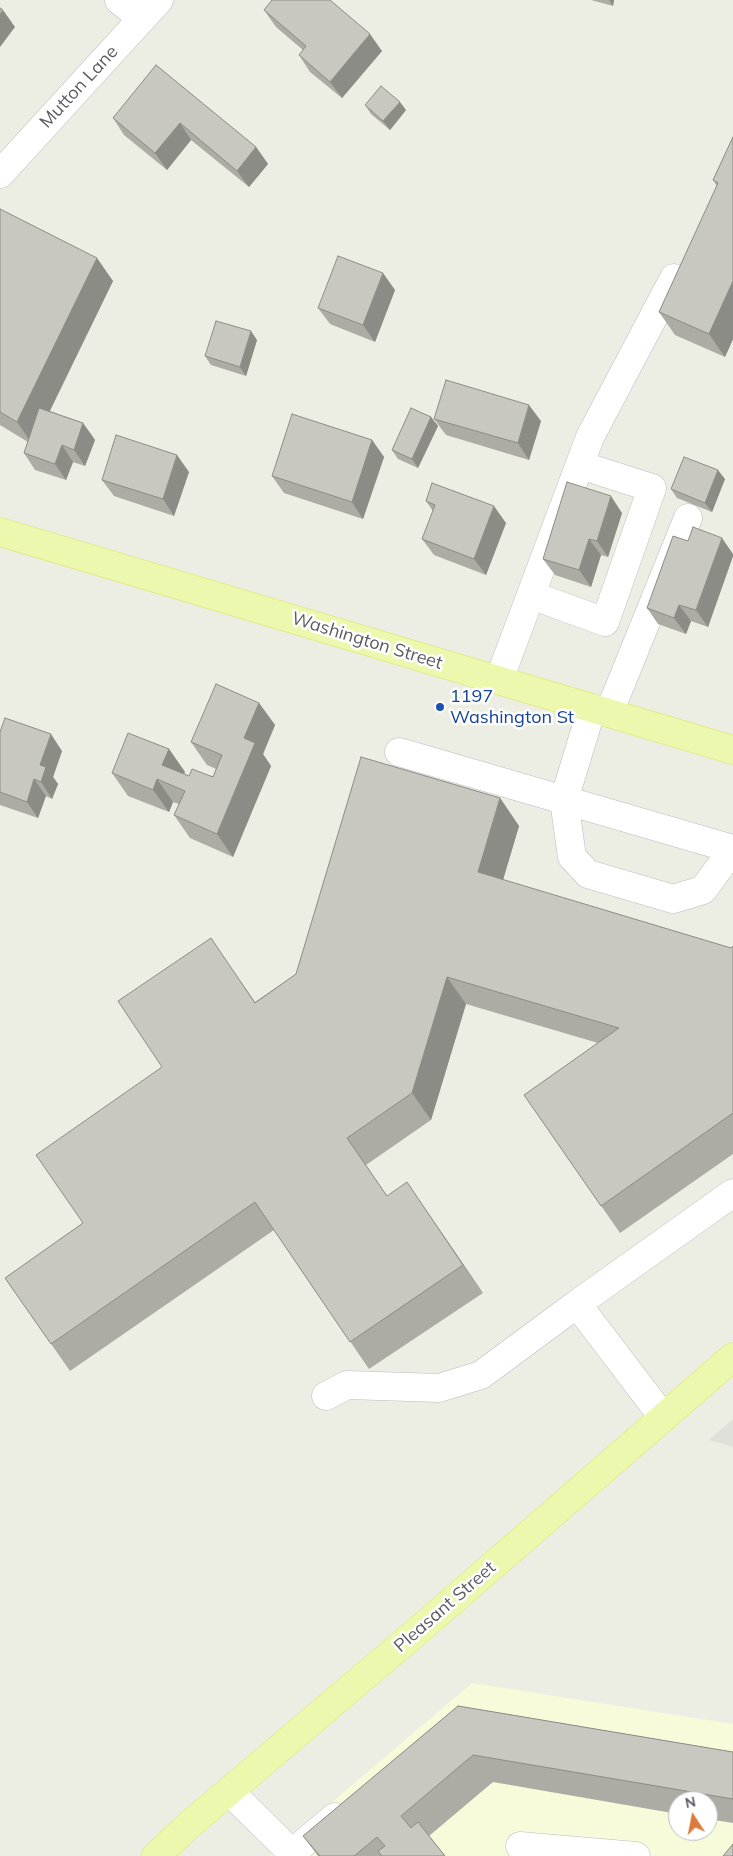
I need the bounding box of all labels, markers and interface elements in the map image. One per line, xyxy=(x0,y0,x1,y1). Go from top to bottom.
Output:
street label: Mutton Lane xyxy=(35,41,123,133)
street label: Washington Street xyxy=(289,608,445,674)
place label: 1197 Washington St xyxy=(450,686,574,729)
marker: 1197 Washington St xyxy=(434,701,446,713)
street label: Pleasant Street xyxy=(390,1557,500,1657)
north arrow xyxy=(668,1791,718,1841)
text: N xyxy=(683,1792,697,1812)

